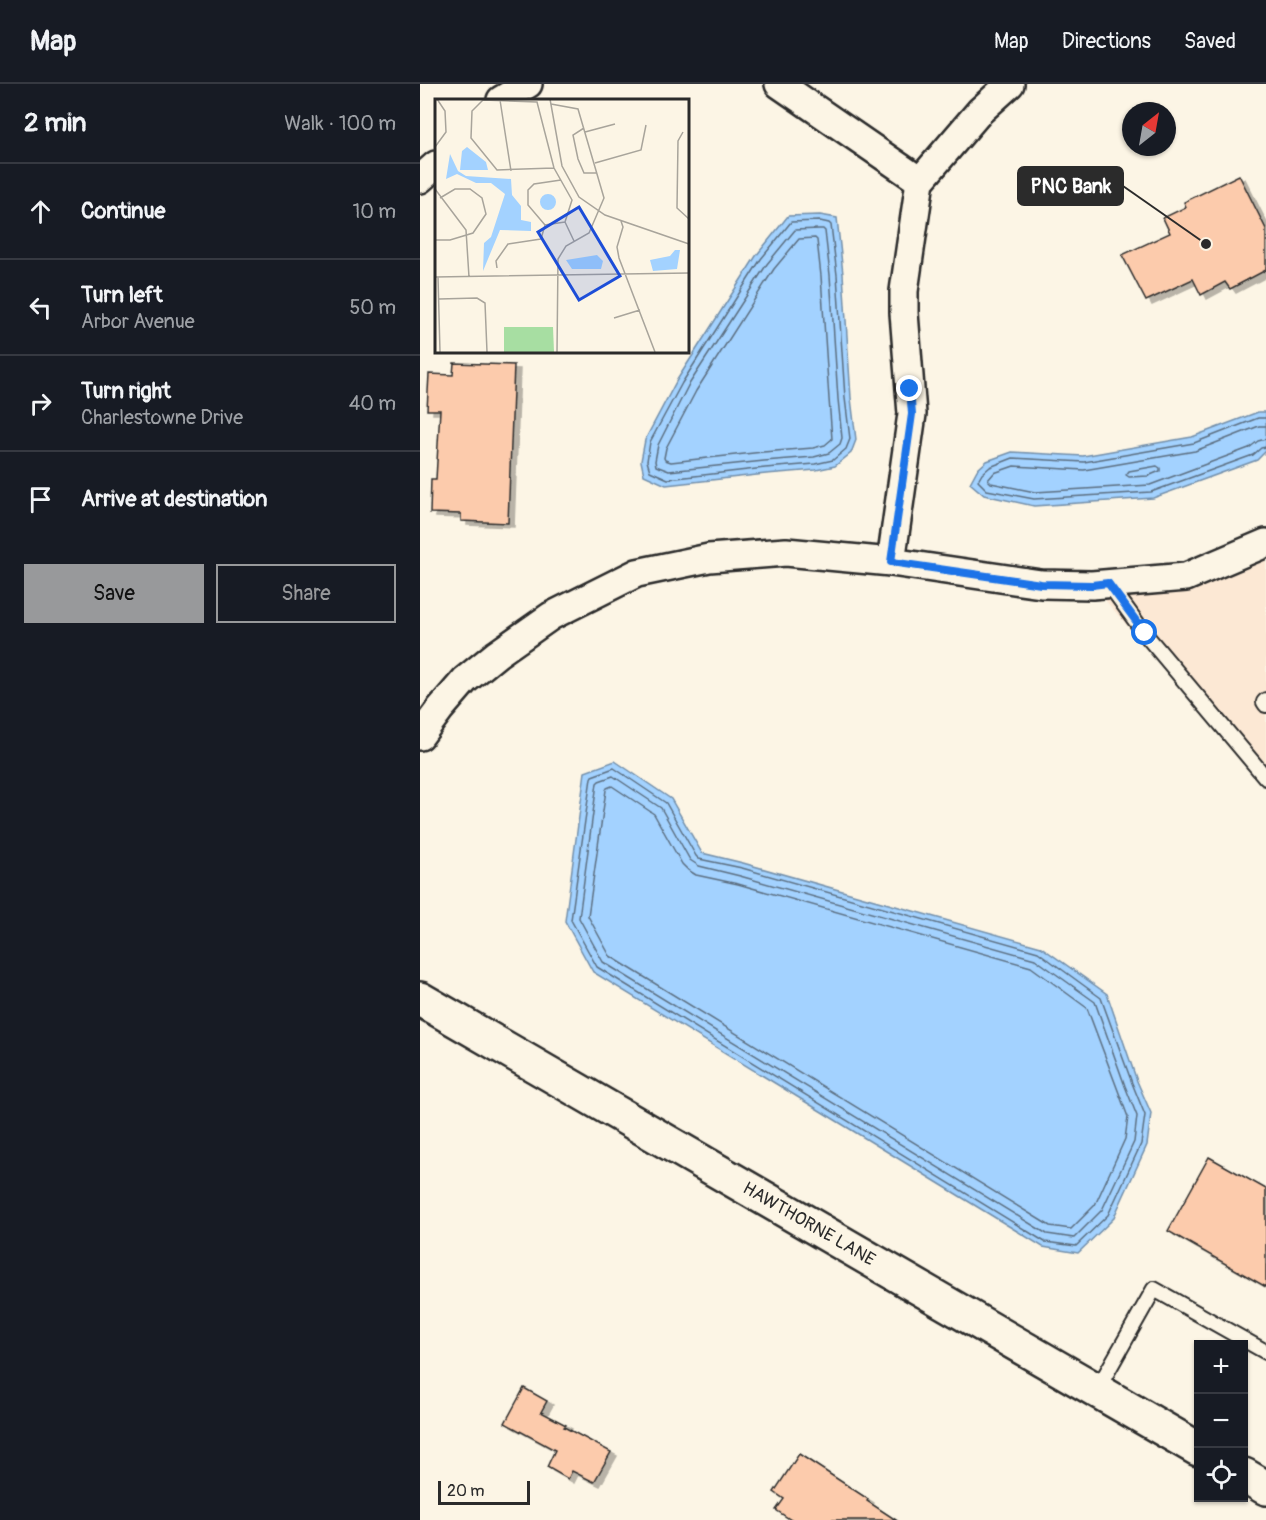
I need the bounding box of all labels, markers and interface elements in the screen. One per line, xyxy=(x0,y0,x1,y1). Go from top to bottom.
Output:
text: Map xyxy=(30,24,76,59)
text: Map xyxy=(994,28,1029,55)
text: Directions xyxy=(1062,28,1151,55)
text: Saved xyxy=(1184,28,1236,55)
inset map xyxy=(435,99,688,352)
north arrow xyxy=(1122,102,1176,156)
text: 2 min xyxy=(24,107,86,139)
text: Walk · 100 m xyxy=(284,111,396,136)
callout: PNC Bank xyxy=(1018,167,1123,205)
text: PNC Bank xyxy=(1031,174,1112,199)
icon: ahead xyxy=(24,195,57,228)
text: Continue xyxy=(81,197,165,225)
text: 10 m xyxy=(352,199,396,224)
text: Turn left xyxy=(81,281,163,309)
icon: left xyxy=(24,291,57,324)
text: 50 m xyxy=(349,295,396,320)
text: Arbor Avenue xyxy=(81,309,195,334)
route end xyxy=(896,375,922,401)
text: Turn right xyxy=(81,377,171,405)
icon: right xyxy=(24,387,57,420)
text: 40 m xyxy=(349,391,396,416)
text: Charlestowne Drive xyxy=(81,405,243,430)
icon: arrive xyxy=(24,483,57,516)
text: Arrive at destination xyxy=(81,485,267,513)
button: Save xyxy=(24,564,204,623)
button: Share xyxy=(216,564,396,623)
route start xyxy=(1131,619,1157,645)
street label: HAWTHORNE LANE xyxy=(739,1177,879,1271)
map controls xyxy=(1194,1340,1248,1502)
button: + xyxy=(1194,1340,1248,1394)
button: − xyxy=(1194,1394,1248,1448)
button: locate xyxy=(1194,1448,1248,1502)
scale bar xyxy=(438,1478,530,1506)
text: 20 m xyxy=(447,1481,485,1501)

